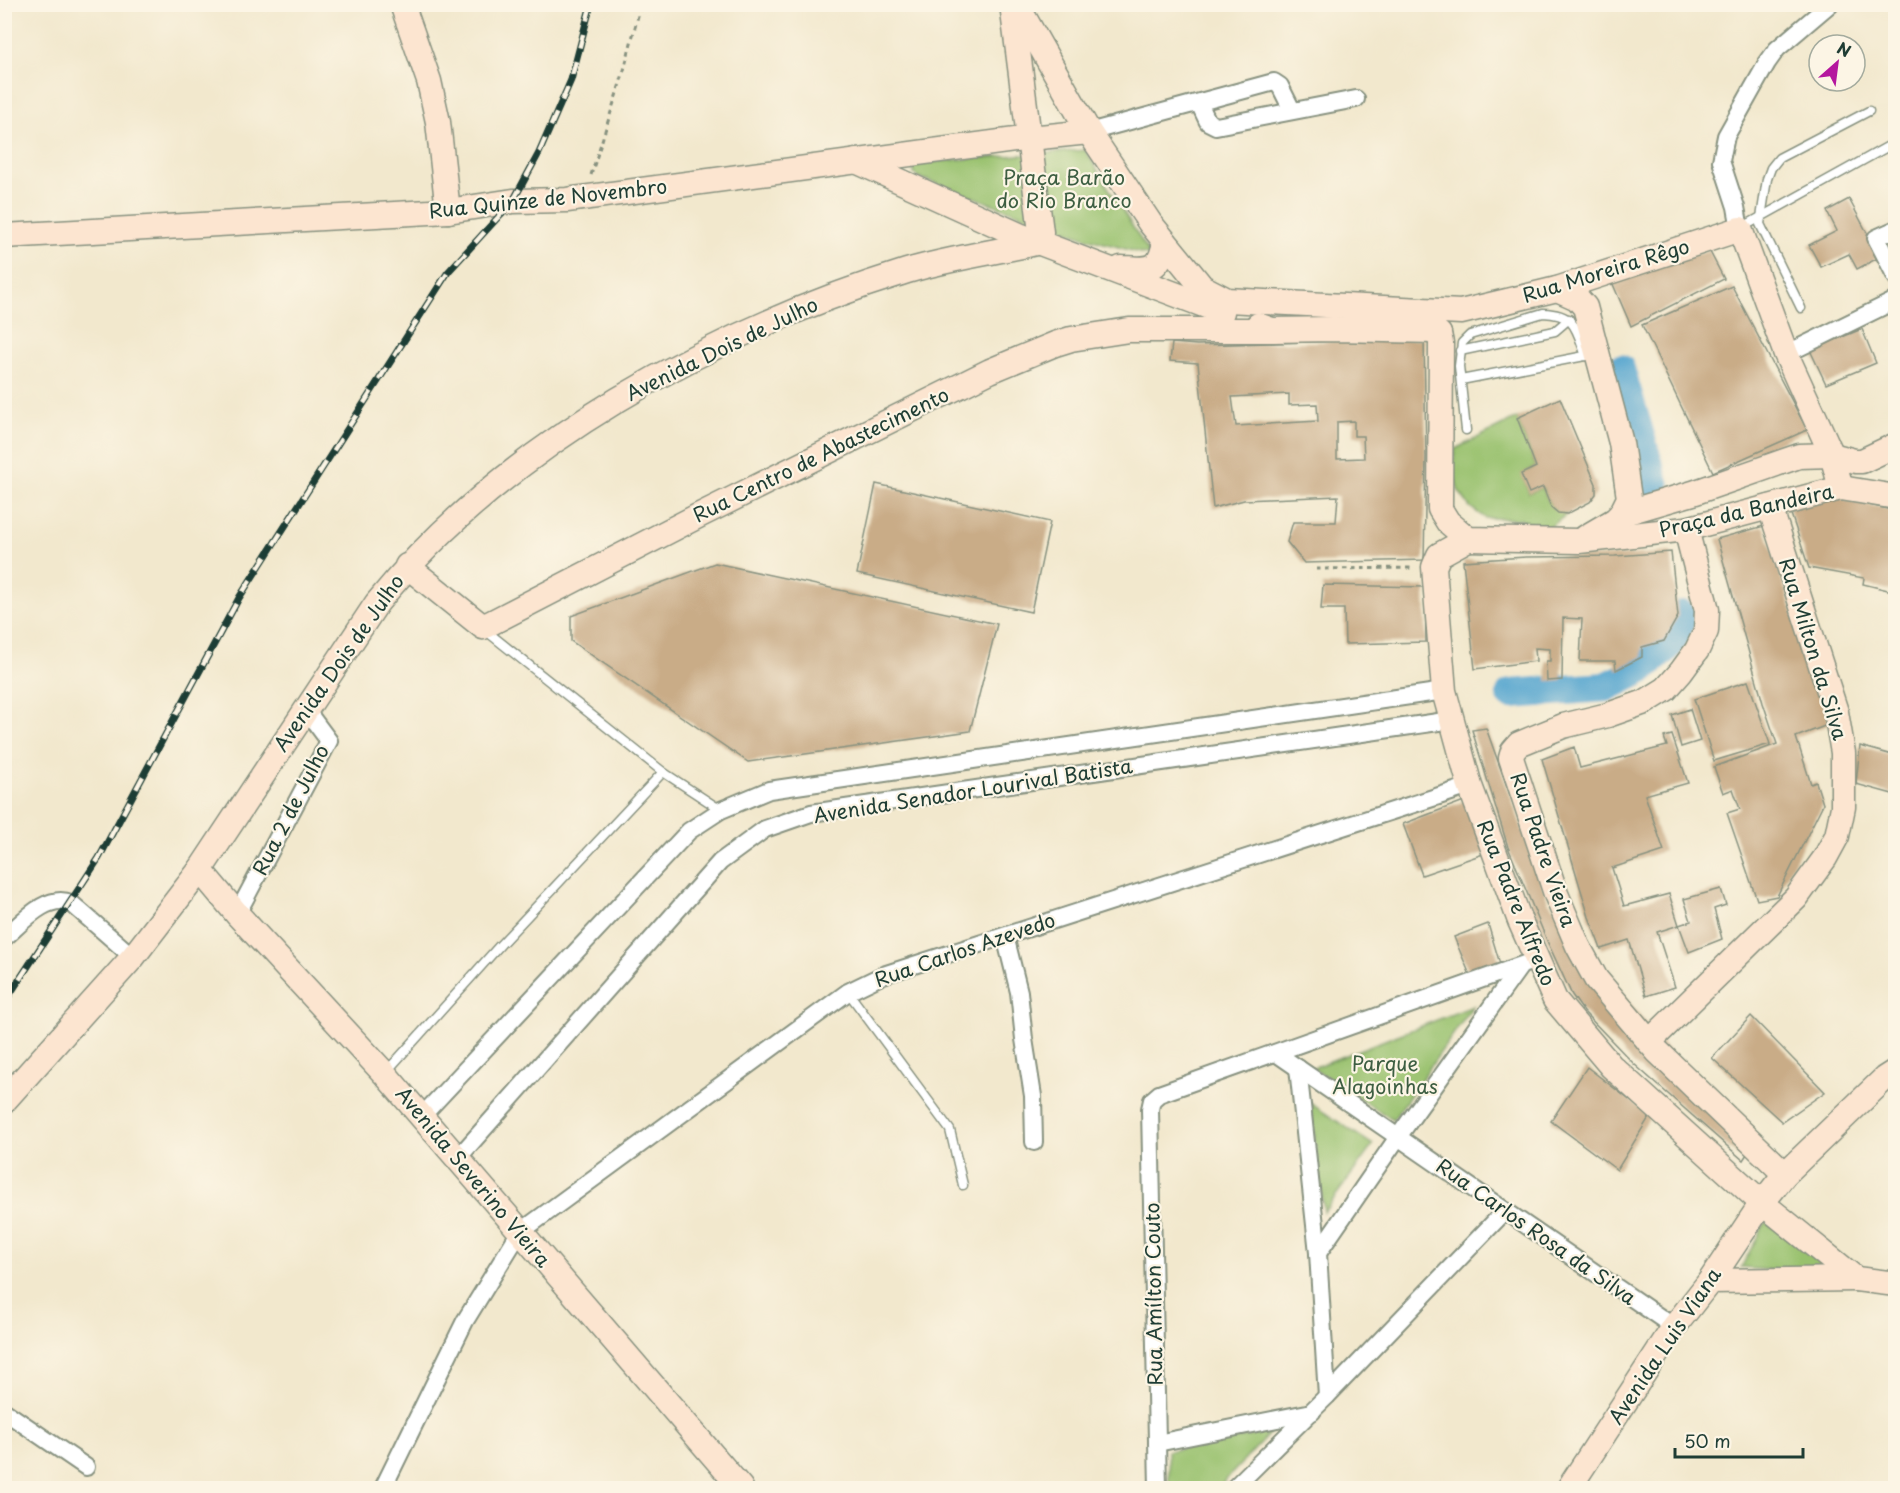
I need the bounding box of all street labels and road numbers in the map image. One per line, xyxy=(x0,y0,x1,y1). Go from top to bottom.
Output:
street label: Rua Quinze de Novembro xyxy=(427,171,668,225)
street label: Rua Moreira Rêgo xyxy=(1518,230,1693,310)
street label: Avenida Dois de Julho xyxy=(620,289,823,408)
street label: Rua Centro de Abastecimento xyxy=(687,379,954,529)
street label: Praça da Bandeira xyxy=(1656,475,1836,545)
street label: Rua Milton da Silva xyxy=(1772,554,1856,744)
street label: Avenida Dois de Julho xyxy=(266,568,411,757)
street label: Rua 2 de Julho xyxy=(244,739,336,880)
street label: Avenida Senador Lourival Batista xyxy=(811,750,1135,830)
street label: Rua Padre Vieira xyxy=(1503,768,1585,931)
street label: Rua Padre Alfredo xyxy=(1470,815,1564,990)
street label: Rua Carlos Azevedo xyxy=(870,904,1059,994)
street label: Avenida Severino Vieira xyxy=(389,1079,559,1274)
street label: Rua Carlos Rosa da Silva xyxy=(1430,1151,1643,1312)
street label: Rua Amílton Couto xyxy=(1136,1202,1170,1386)
street label: Avenida Luis Viana xyxy=(1600,1261,1728,1430)

